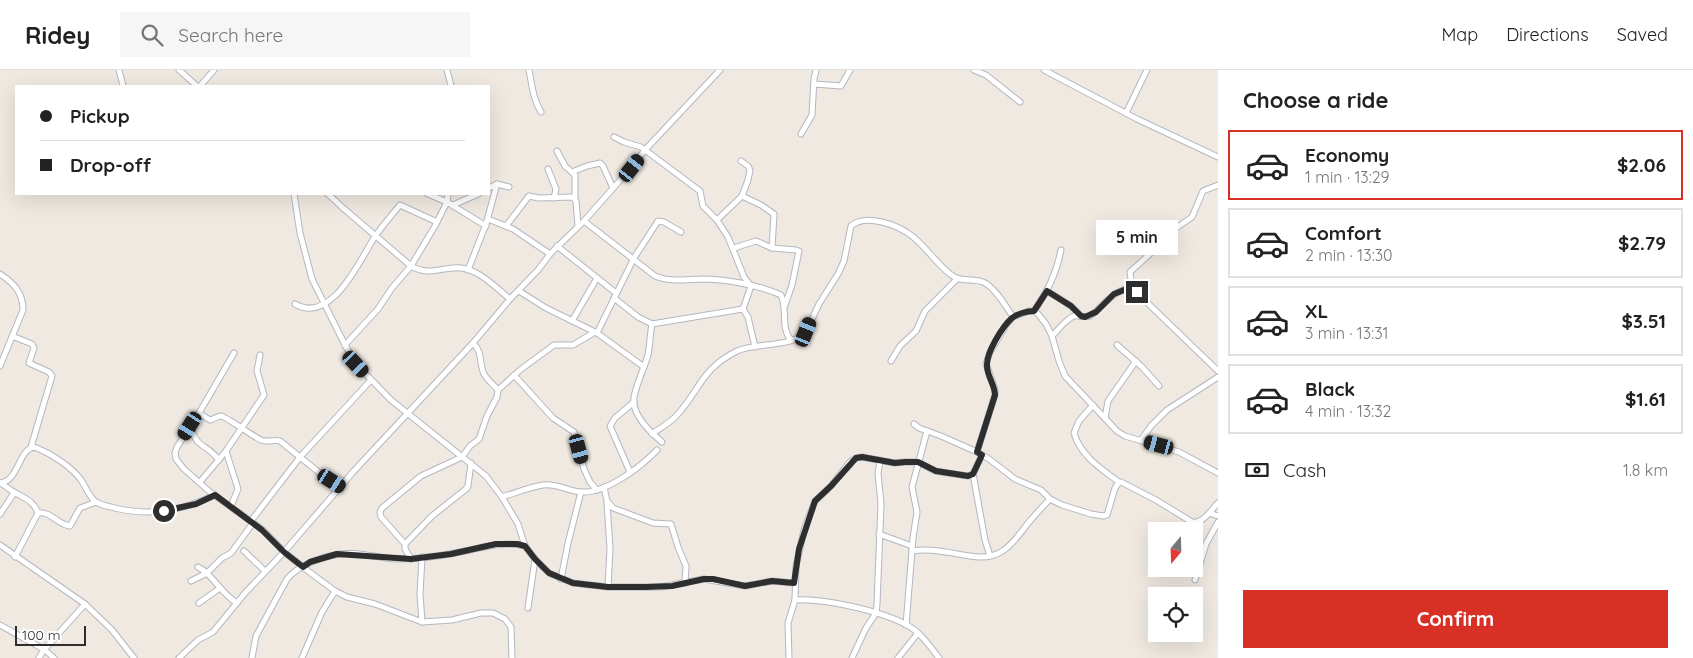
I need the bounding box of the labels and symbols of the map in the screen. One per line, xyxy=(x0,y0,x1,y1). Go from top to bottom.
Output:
car xyxy=(616,152,647,184)
callout: 5 min xyxy=(1096,220,1178,254)
route end xyxy=(1126,281,1148,303)
car xyxy=(793,315,818,349)
car xyxy=(340,348,371,380)
car xyxy=(175,409,204,443)
car xyxy=(567,433,590,465)
car xyxy=(1142,434,1175,456)
car xyxy=(315,467,348,495)
route start xyxy=(153,500,175,522)
north arrow xyxy=(1148,522,1202,578)
scale bar xyxy=(15,623,86,646)

